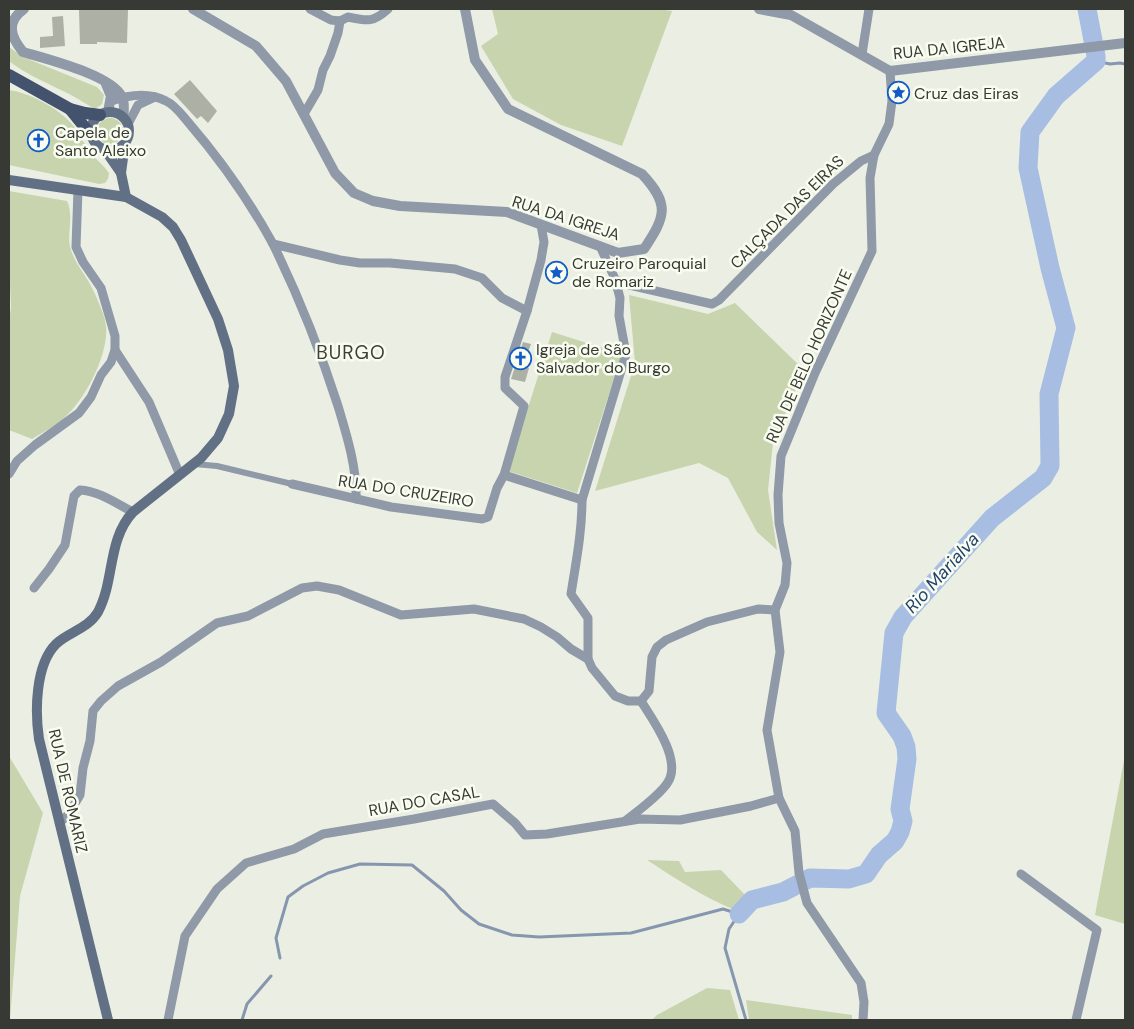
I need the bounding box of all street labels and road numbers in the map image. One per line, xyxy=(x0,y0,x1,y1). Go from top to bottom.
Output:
street label: RUA DA IGREJA xyxy=(892,32,1006,64)
street label: CALÇADA DAS EIRAS xyxy=(726,151,848,273)
street label: RUA DA IGREJA xyxy=(509,191,623,245)
street label: RUA DE BELO HORIZONTE xyxy=(761,266,857,446)
street label: RUA DO CRUZEIRO xyxy=(337,470,475,512)
street label: RUA DE ROMARIZ xyxy=(44,727,92,855)
street label: RUA DO CASAL xyxy=(367,781,481,821)

